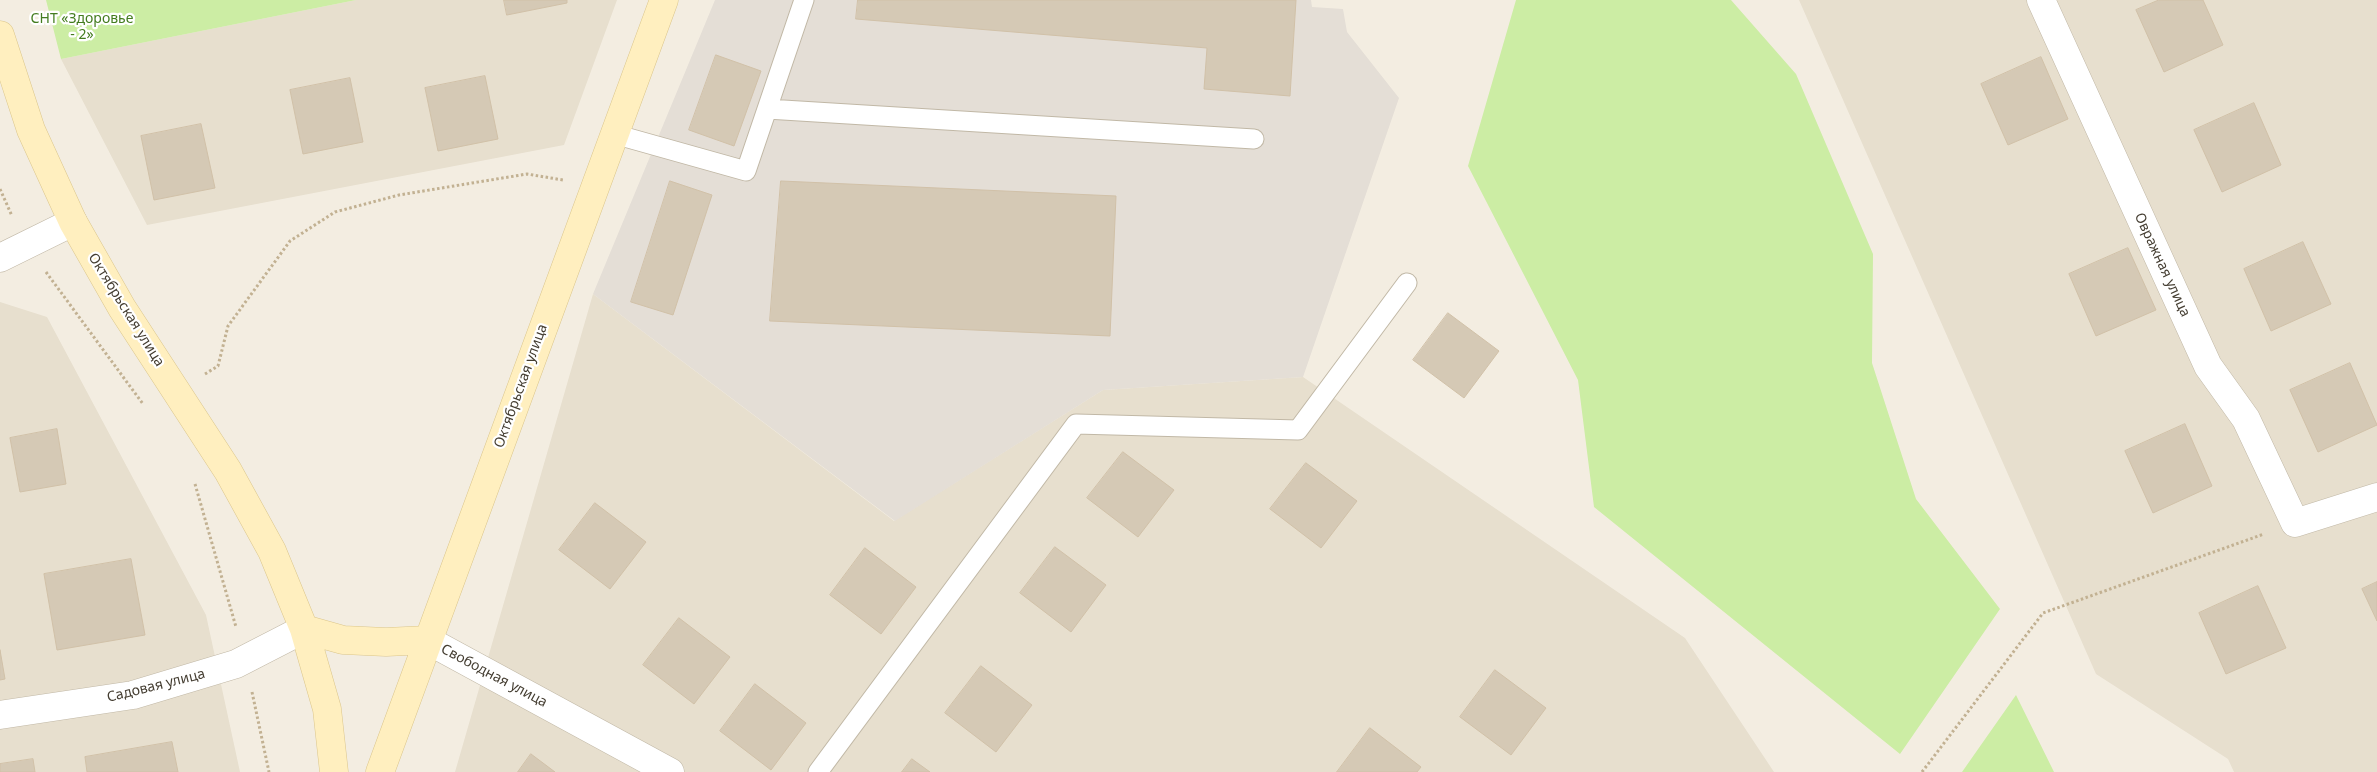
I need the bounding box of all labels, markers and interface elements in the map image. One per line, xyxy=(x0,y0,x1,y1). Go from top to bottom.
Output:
park label: СНТ «Здоровье - 2» xyxy=(31,11,133,44)
street label: Овражная улица xyxy=(2131,210,2193,320)
street label: Октябрьская улица xyxy=(84,250,168,370)
street label: Октябрьская улица xyxy=(491,322,551,450)
street label: Свободная улица xyxy=(438,641,550,711)
street label: Садовая улица xyxy=(105,666,207,706)

